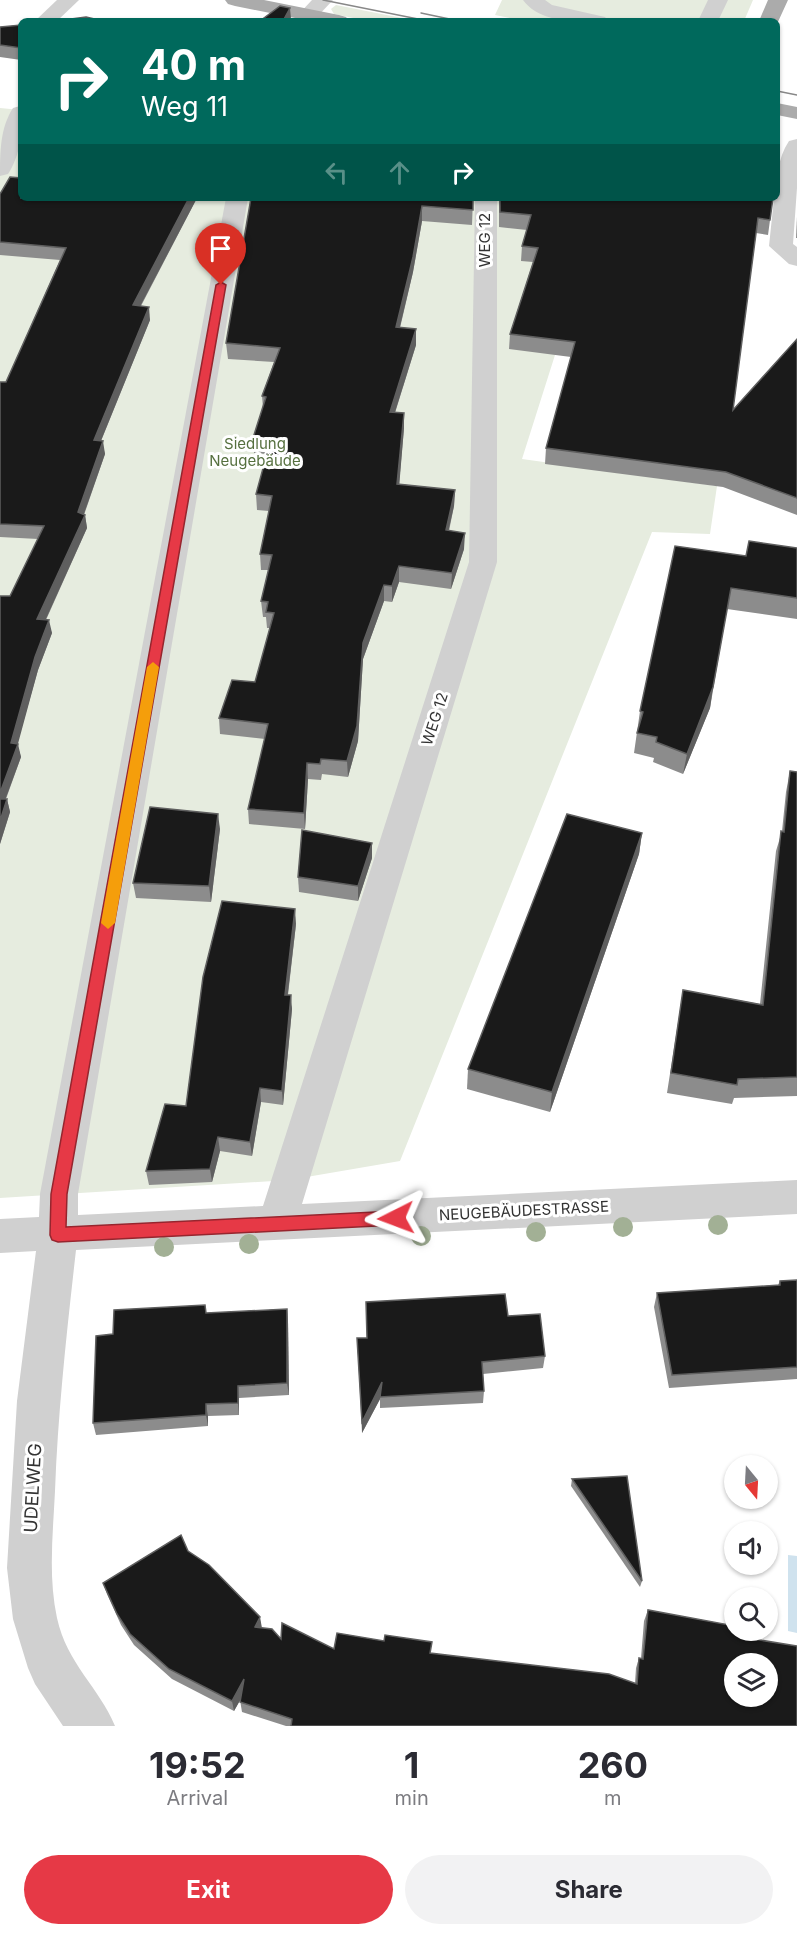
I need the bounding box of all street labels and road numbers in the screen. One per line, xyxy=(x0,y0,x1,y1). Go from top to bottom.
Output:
street label: WEG 12 xyxy=(475,213,494,267)
street label: WEG 12 xyxy=(417,690,452,748)
street label: NEUGEBÄUDESTRASSE xyxy=(439,1197,609,1224)
street label: UDELWEG xyxy=(20,1443,45,1533)

